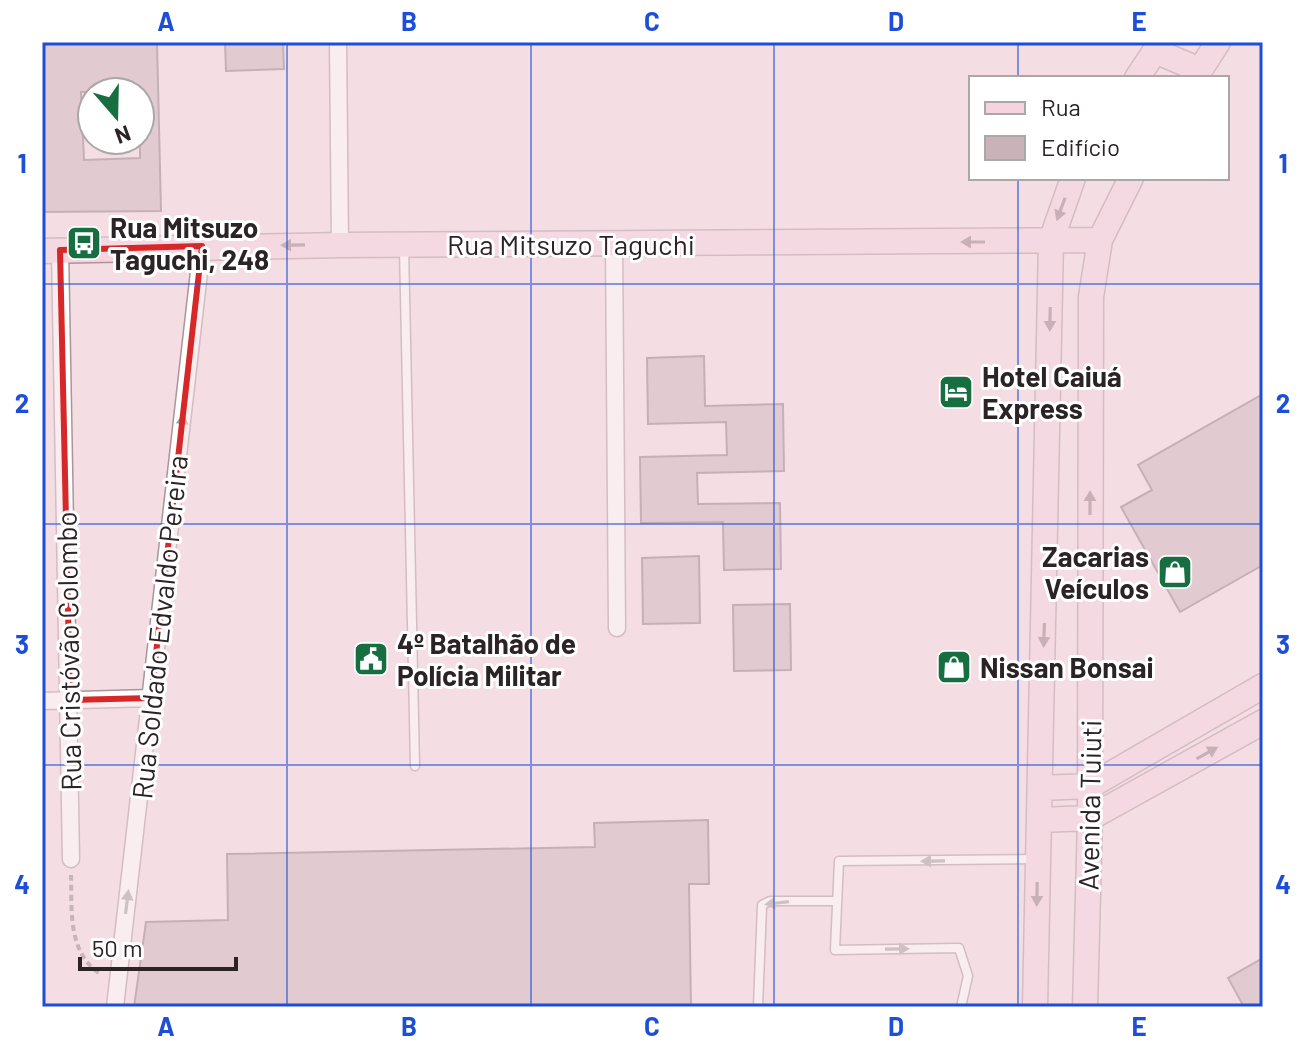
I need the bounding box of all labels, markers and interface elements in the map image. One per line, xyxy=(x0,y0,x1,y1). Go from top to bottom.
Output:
text: A xyxy=(157,5,175,36)
text: B xyxy=(401,5,417,36)
text: C xyxy=(644,5,660,36)
text: D xyxy=(888,5,904,36)
text: E xyxy=(1131,5,1147,36)
north arrow xyxy=(76,76,156,156)
legend xyxy=(969,76,1229,180)
text: Rua xyxy=(1041,92,1081,121)
text: N xyxy=(112,121,135,150)
text: Edifício xyxy=(1041,132,1120,161)
text: 1 xyxy=(17,147,27,178)
text: 1 xyxy=(1278,147,1288,178)
one-way arrow xyxy=(1054,197,1067,221)
place label: Rua Mitsuzo Taguchi, 248 xyxy=(110,210,269,276)
bus stop icon: Rua Mitsuzo Taguchi, 248 xyxy=(65,224,103,262)
street label: Rua Mitsuzo Taguchi xyxy=(447,227,695,261)
one-way arrow xyxy=(960,236,985,248)
one-way arrow xyxy=(280,239,305,252)
one-way arrow xyxy=(1044,307,1056,332)
place label: Hotel Caiuá Express xyxy=(982,359,1122,425)
hotel icon: Hotel Caiuá Express xyxy=(937,373,975,411)
text: 2 xyxy=(15,387,29,418)
text: 2 xyxy=(1276,387,1290,418)
one-way arrow xyxy=(175,413,188,438)
street label: Rua Soldado Edvaldo Pereira xyxy=(124,453,194,801)
one-way arrow xyxy=(1084,490,1096,515)
street label: Rua Cristóvão Colombo xyxy=(49,511,87,791)
place label: Zacarias Veículos xyxy=(1042,539,1149,605)
shop icon: Zacarias Veículos xyxy=(1156,553,1194,591)
one-way arrow xyxy=(1038,623,1051,648)
place label: 4º Batalhão de Polícia Militar xyxy=(397,626,576,692)
text: 3 xyxy=(15,628,29,659)
text: 3 xyxy=(1276,628,1290,659)
public building icon: 4º Batalhão de Polícia Militar xyxy=(352,640,390,678)
shop icon: Nissan Bonsai xyxy=(935,648,973,686)
place label: Nissan Bonsai xyxy=(980,650,1154,684)
street label: Avenida Tuiuti xyxy=(1071,719,1107,891)
one-way arrow xyxy=(1196,747,1218,761)
one-way arrow xyxy=(920,855,945,867)
text: 4 xyxy=(14,868,30,899)
text: 4 xyxy=(1275,868,1291,899)
one-way arrow xyxy=(1031,882,1044,907)
one-way arrow xyxy=(121,889,134,914)
one-way arrow xyxy=(764,896,789,909)
scale bar xyxy=(80,921,236,971)
text: 50 m xyxy=(92,933,143,962)
one-way arrow xyxy=(885,943,910,955)
text: A xyxy=(157,1010,175,1041)
text: B xyxy=(401,1010,417,1041)
text: C xyxy=(644,1010,660,1041)
text: D xyxy=(888,1010,904,1041)
text: E xyxy=(1131,1010,1147,1041)

